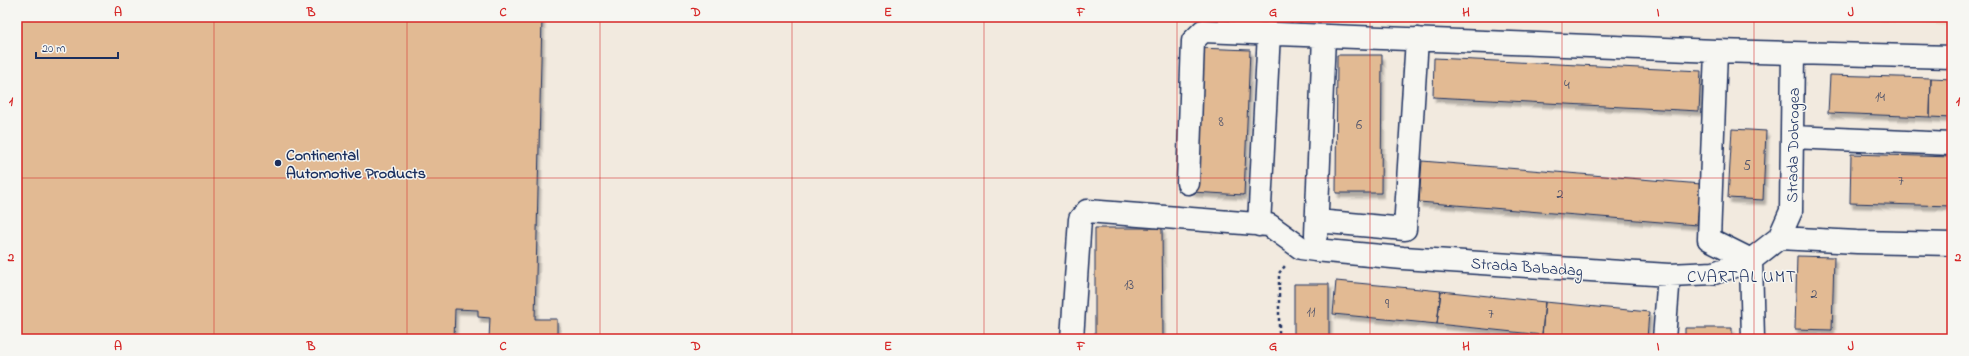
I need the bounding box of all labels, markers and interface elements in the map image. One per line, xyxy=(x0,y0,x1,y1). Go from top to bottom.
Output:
text: A xyxy=(114,3,122,22)
text: B xyxy=(306,3,316,22)
text: C xyxy=(499,3,507,22)
text: D xyxy=(690,3,701,22)
text: E xyxy=(884,3,892,22)
text: F xyxy=(1076,3,1086,22)
text: G xyxy=(1269,3,1277,22)
text: H xyxy=(1462,3,1470,22)
text: I xyxy=(1656,3,1660,22)
text: J xyxy=(1848,3,1854,22)
scale bar xyxy=(36,34,118,60)
text: 20 m xyxy=(42,40,65,58)
house number: 4 xyxy=(1564,75,1570,96)
street label: Strada Dobrogea xyxy=(1781,87,1807,203)
house number: 14 xyxy=(1875,87,1885,108)
text: 1 xyxy=(9,92,14,111)
text: 1 xyxy=(1956,92,1961,111)
house number: 8 xyxy=(1218,112,1224,133)
house number: 6 xyxy=(1356,115,1362,136)
place label: Continental Automotive Products xyxy=(286,144,426,186)
house number: 5 xyxy=(1743,156,1751,177)
marker: Continental Automotive Products xyxy=(273,158,283,168)
house number: 7 xyxy=(1898,171,1904,192)
house number: 2 xyxy=(1557,184,1564,205)
text: 2 xyxy=(7,248,15,267)
text: 2 xyxy=(1954,248,1962,267)
street label: Strada Babadag xyxy=(1470,252,1584,284)
district label: CVARTAL UMT xyxy=(1687,265,1797,290)
house number: 13 xyxy=(1124,275,1134,296)
house number: 2 xyxy=(1811,284,1818,305)
house number: 9 xyxy=(1385,294,1390,315)
house number: 11 xyxy=(1307,302,1316,323)
house number: 7 xyxy=(1488,304,1494,325)
text: A xyxy=(114,337,122,356)
text: B xyxy=(306,337,316,356)
text: C xyxy=(499,337,507,356)
text: D xyxy=(690,337,701,356)
text: E xyxy=(884,337,892,356)
text: F xyxy=(1076,337,1086,356)
text: G xyxy=(1269,337,1277,356)
text: H xyxy=(1462,337,1470,356)
text: I xyxy=(1656,337,1660,356)
text: J xyxy=(1848,337,1854,356)

